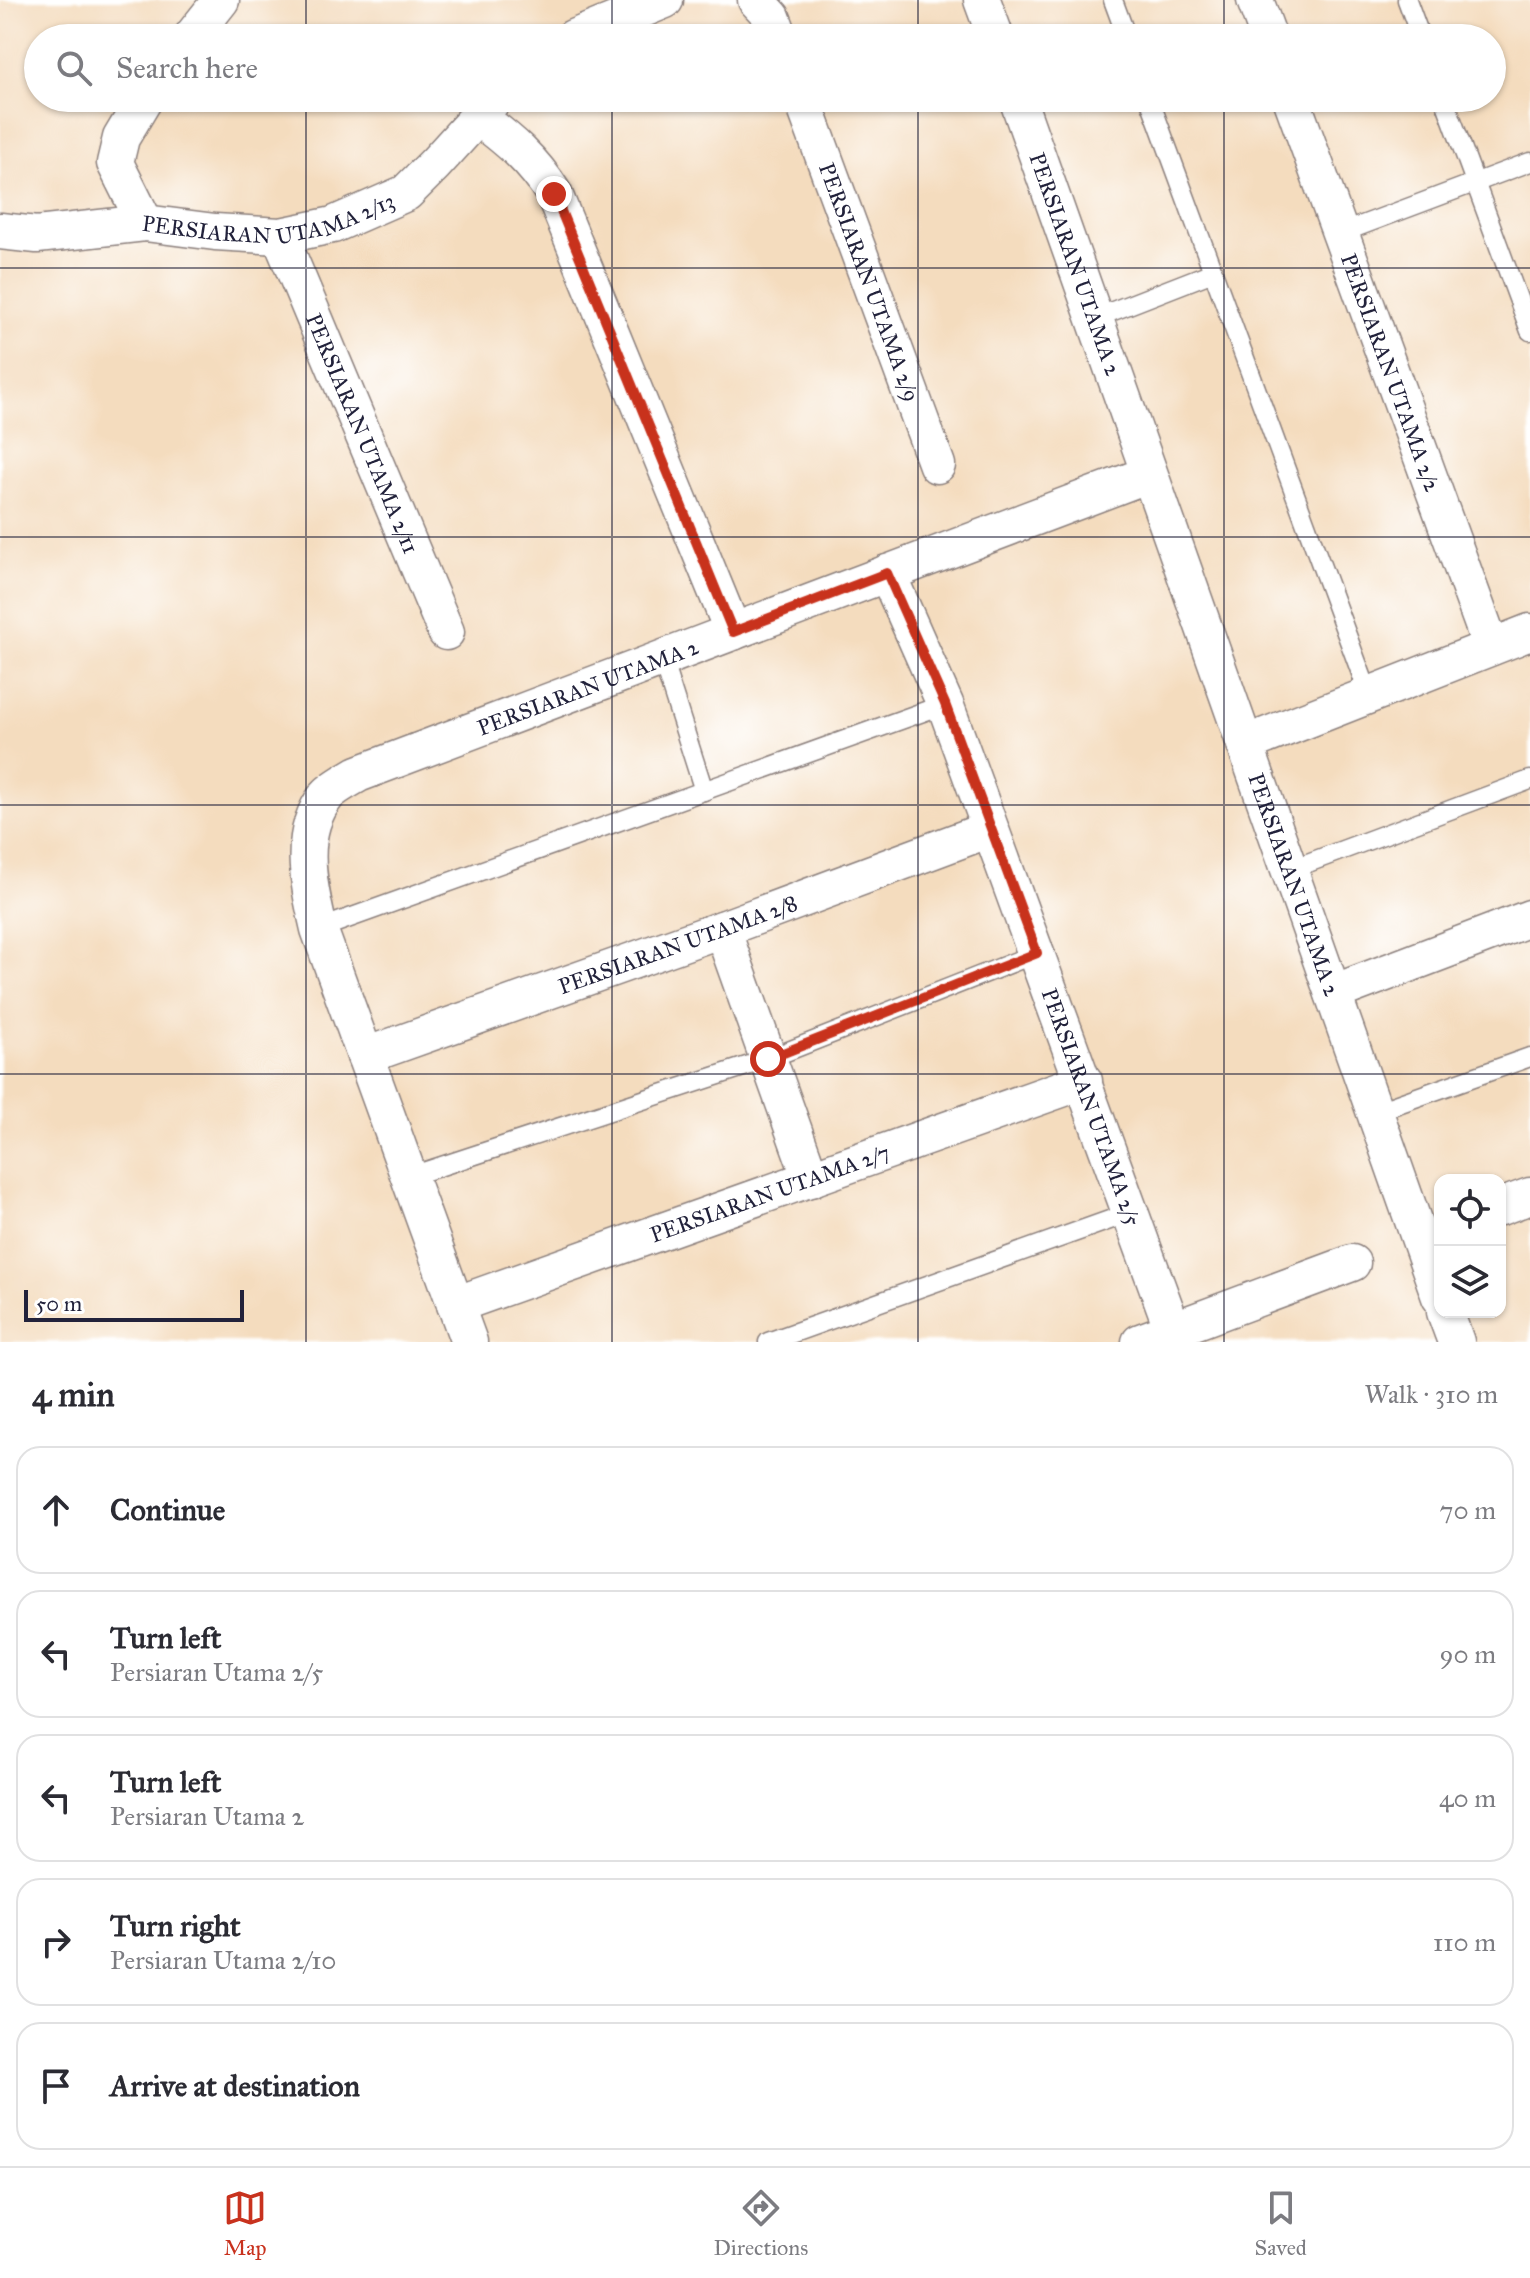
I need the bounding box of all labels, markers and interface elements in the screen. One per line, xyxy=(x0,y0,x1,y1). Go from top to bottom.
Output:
search box xyxy=(24,24,1506,112)
icon: search xyxy=(52,46,96,90)
text: Search here xyxy=(116,50,258,86)
street label: PERSIARAN UTAMA 2 xyxy=(1024,149,1127,379)
street label: PERSIARAN UTAMA 2/9 xyxy=(813,159,926,405)
route end xyxy=(536,176,572,212)
street label: PERSIARAN UTAMA 2/13 xyxy=(140,186,398,250)
street label: PERSIARAN UTAMA 2/2 xyxy=(1335,250,1447,495)
street label: PERSIARAN UTAMA 2/11 xyxy=(300,309,425,557)
street label: PERSIARAN UTAMA 2 xyxy=(473,633,702,741)
street label: PERSIARAN UTAMA 2 xyxy=(1243,769,1346,1000)
street label: PERSIARAN UTAMA 2/8 xyxy=(554,889,801,1000)
street label: PERSIARAN UTAMA 2/5 xyxy=(1036,984,1147,1229)
route start xyxy=(750,1041,786,1077)
street label: PERSIARAN UTAMA 2/7 xyxy=(646,1138,893,1248)
map controls xyxy=(1434,1174,1506,1318)
button: locate xyxy=(1434,1174,1506,1246)
button: layers xyxy=(1434,1246,1506,1318)
scale bar xyxy=(24,1286,244,1322)
text: 50 m xyxy=(36,1290,82,1317)
text: 4 min xyxy=(32,1374,115,1415)
text: Walk · 310 m xyxy=(1364,1378,1498,1410)
icon: ahead xyxy=(34,1488,78,1532)
text: Continue xyxy=(110,1492,225,1528)
text: 70 m xyxy=(1440,1494,1496,1526)
text: Turn left xyxy=(110,1620,221,1656)
icon: left xyxy=(34,1632,78,1676)
text: 90 m xyxy=(1439,1638,1496,1670)
text: Persiaran Utama 2/5 xyxy=(110,1656,323,1688)
text: Turn left xyxy=(110,1764,221,1800)
icon: left xyxy=(34,1776,78,1820)
text: 40 m xyxy=(1439,1782,1496,1814)
text: Persiaran Utama 2 xyxy=(110,1800,304,1832)
text: Turn right xyxy=(110,1908,241,1944)
icon: right xyxy=(34,1920,78,1964)
text: 110 m xyxy=(1433,1926,1496,1958)
text: Persiaran Utama 2/10 xyxy=(110,1944,337,1976)
icon: arrive xyxy=(34,2064,78,2108)
text: Arrive at destination xyxy=(110,2068,360,2104)
tab: Map xyxy=(223,2186,267,2261)
tab: Directions xyxy=(713,2186,808,2261)
tab: Saved xyxy=(1255,2186,1307,2261)

